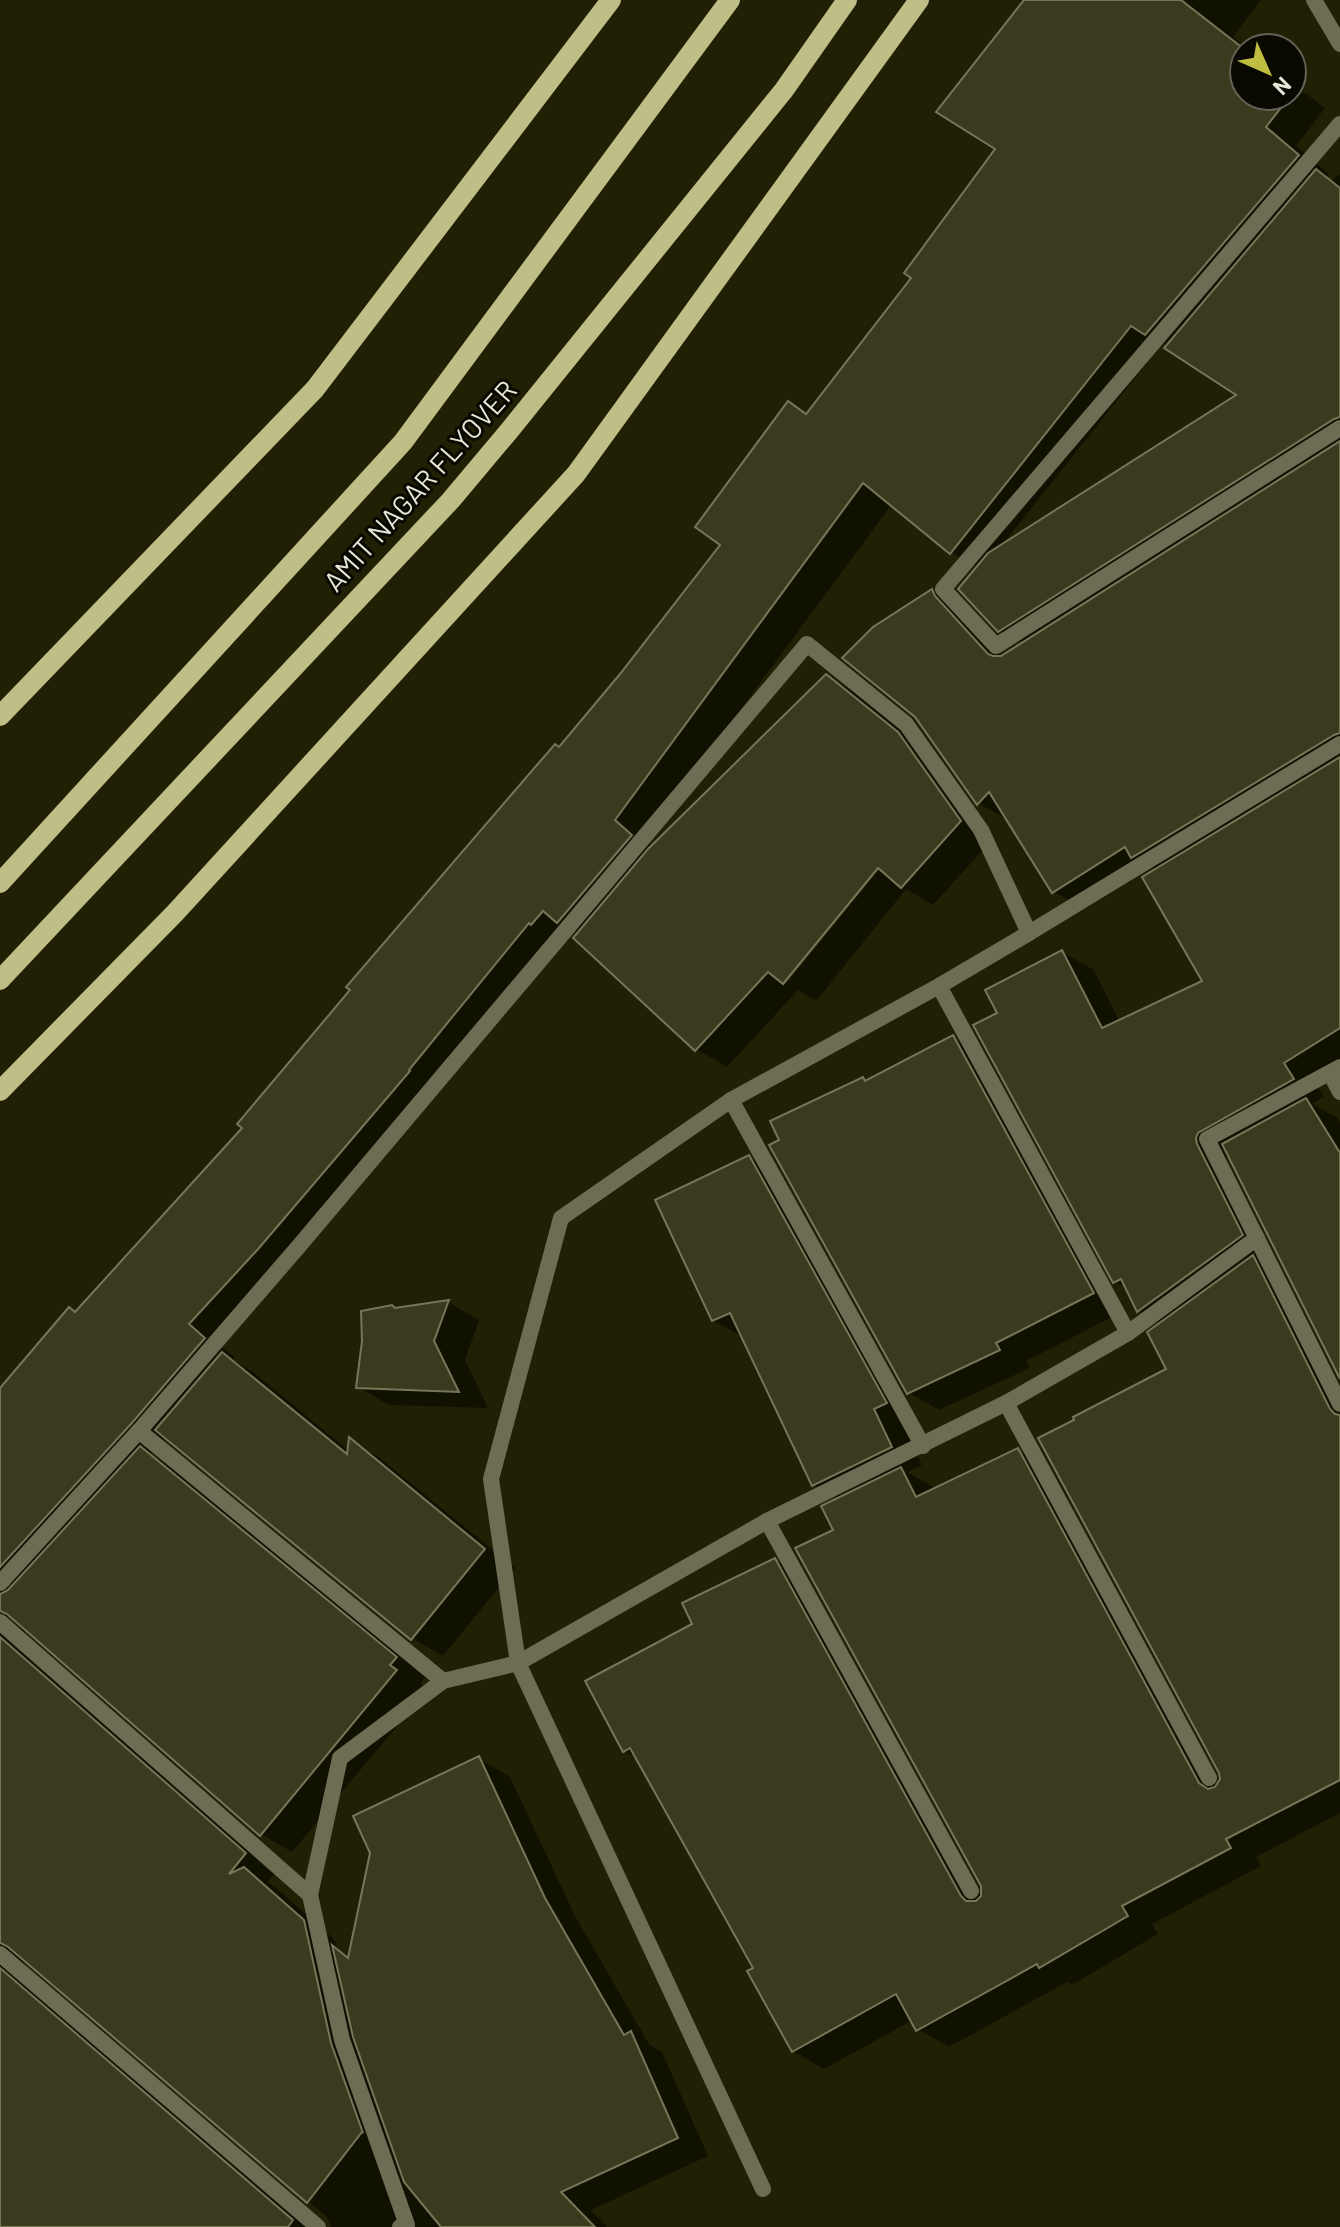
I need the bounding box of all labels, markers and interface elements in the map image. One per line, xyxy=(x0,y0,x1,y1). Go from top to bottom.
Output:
north arrow xyxy=(1228,32,1308,112)
text: N xyxy=(1268,72,1297,101)
street label: AMIT NAGAR FLYOVER xyxy=(316,373,523,598)

